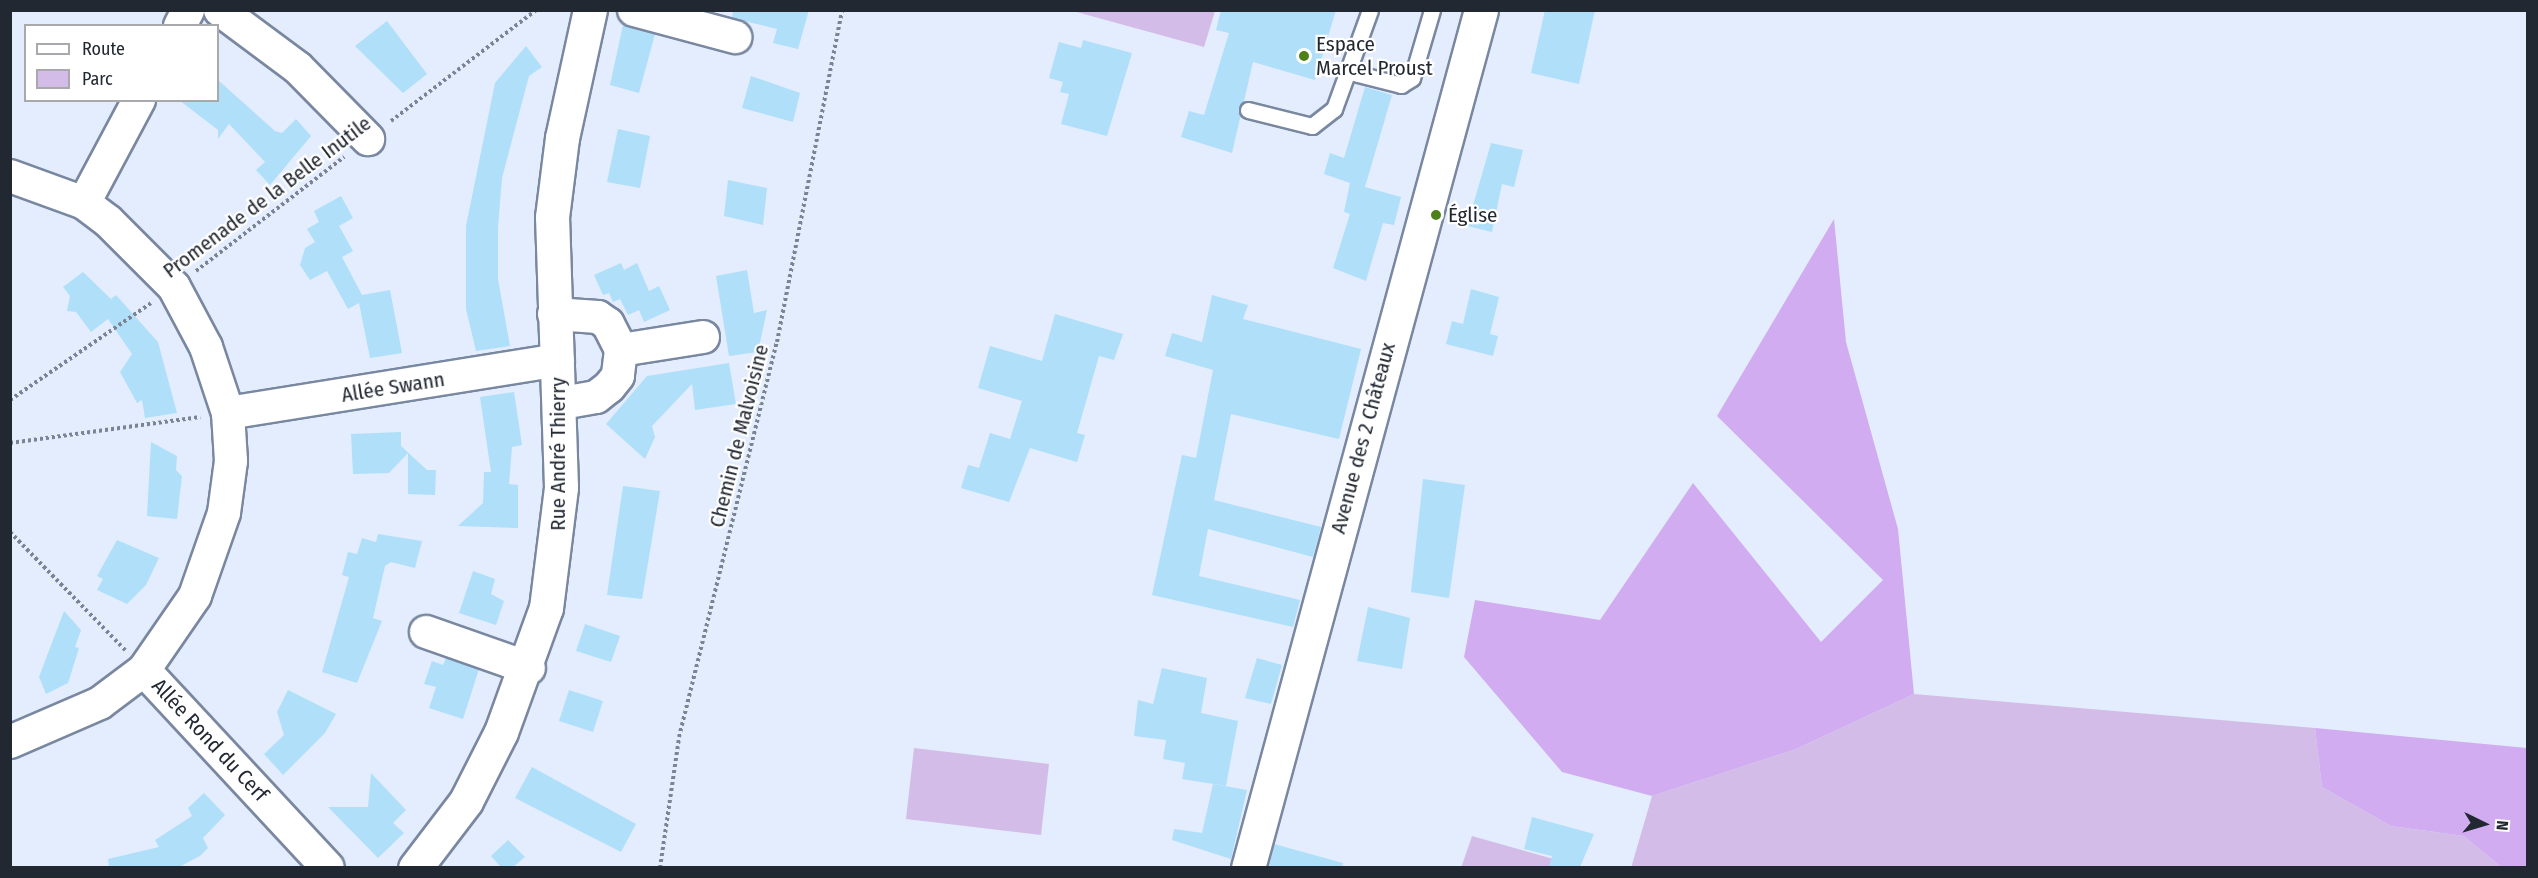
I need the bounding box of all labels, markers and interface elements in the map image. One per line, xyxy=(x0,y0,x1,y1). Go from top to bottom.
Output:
legend xyxy=(24,24,219,102)
place label: Espace Marcel Proust xyxy=(1316,31,1433,81)
text: Route xyxy=(82,38,125,60)
marker: Espace Marcel Proust xyxy=(1297,49,1311,63)
text: Parc xyxy=(82,68,113,90)
street label: Promenade de la Belle Inutile xyxy=(158,111,376,283)
place label: Église xyxy=(1448,202,1497,228)
marker: Église xyxy=(1429,208,1443,222)
street label: Avenue des 2 Châteaux xyxy=(1325,340,1401,536)
street label: Chemin de Malvoisine xyxy=(704,342,774,530)
street label: Allée Swann xyxy=(340,366,446,408)
street label: Rue André Thierry xyxy=(545,377,571,531)
street label: Allée Rond du Cerf xyxy=(147,673,273,807)
north arrow xyxy=(2454,794,2514,854)
text: N xyxy=(2493,820,2512,831)

